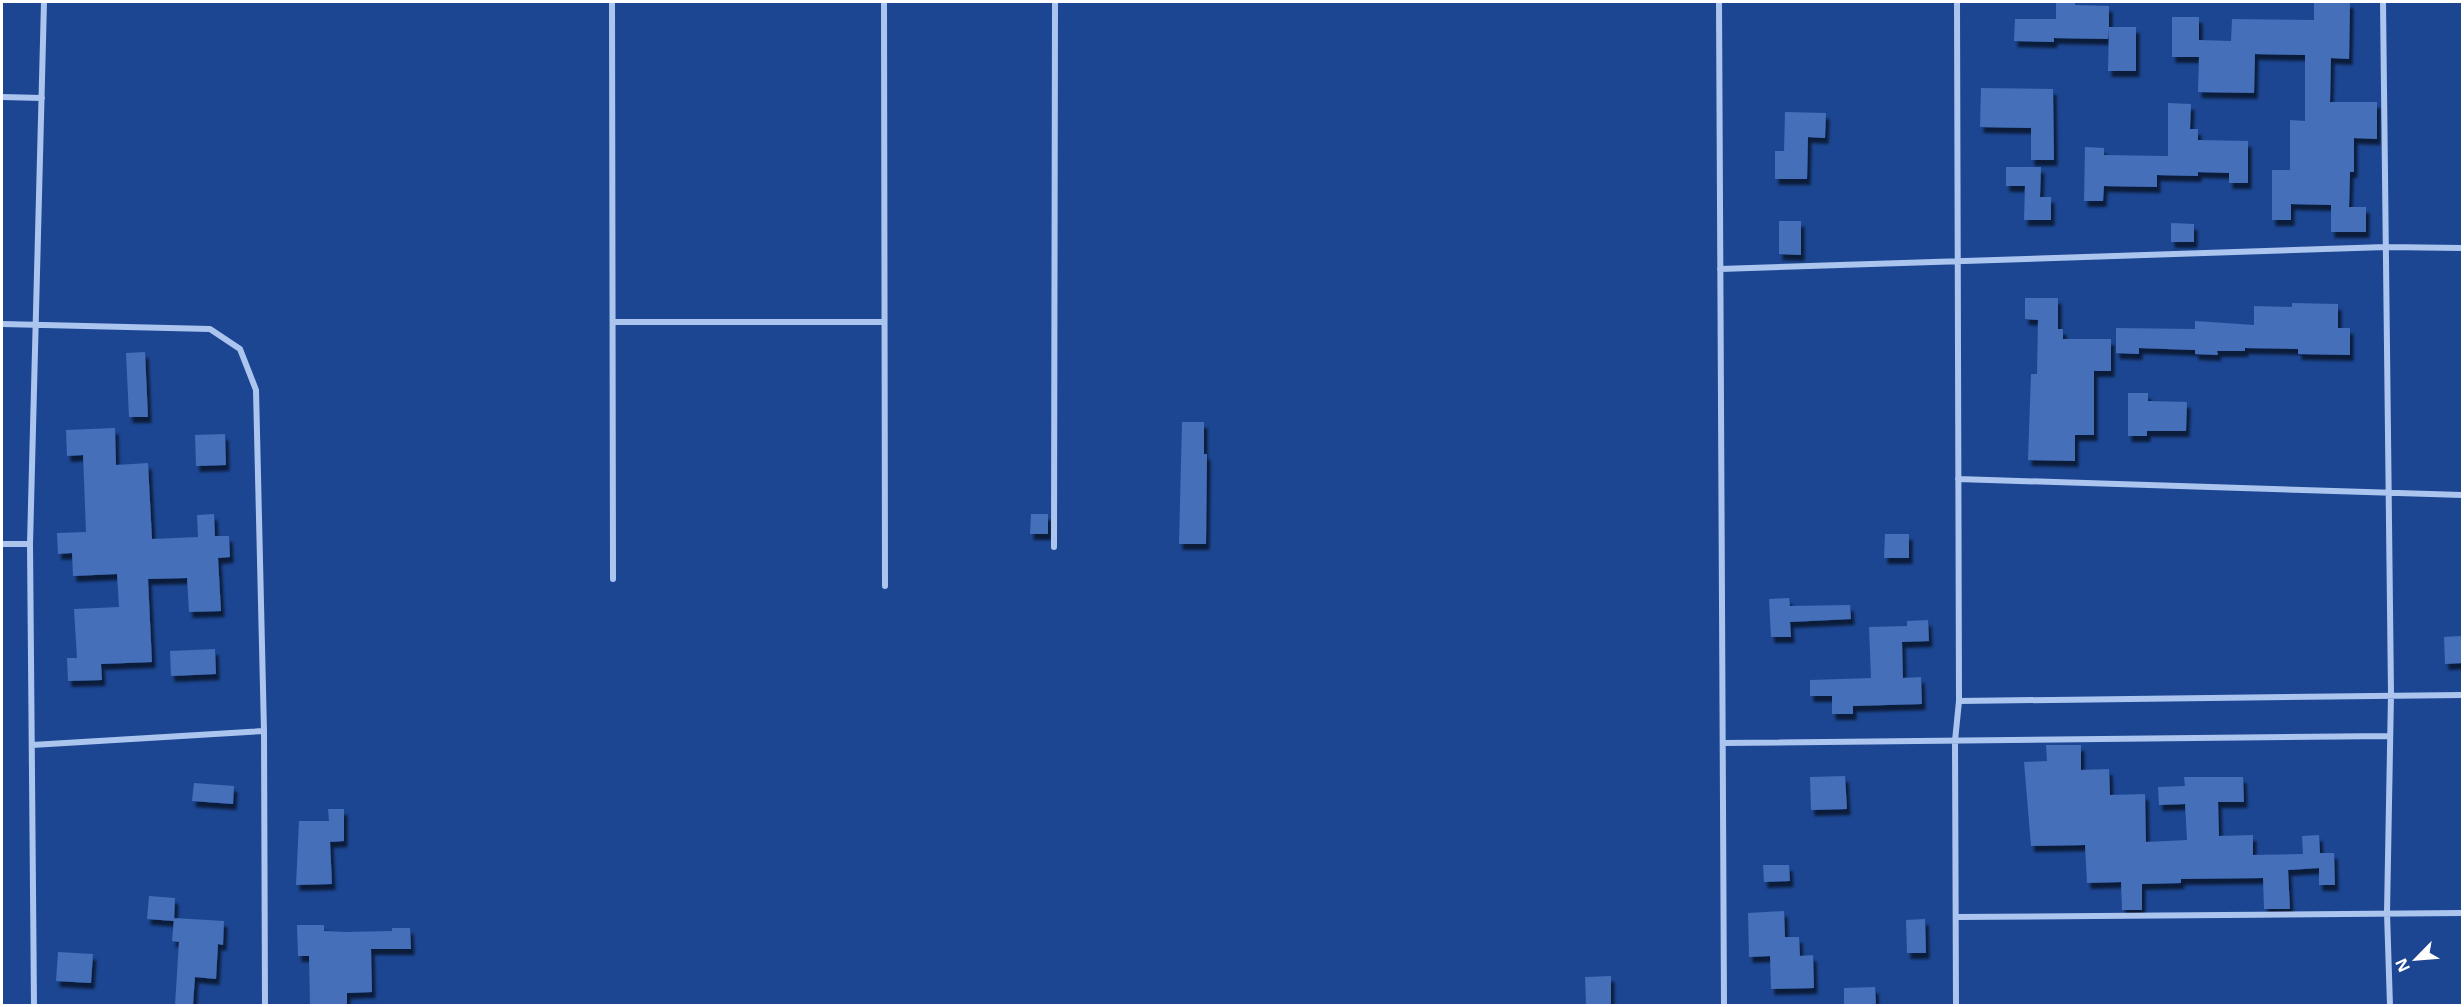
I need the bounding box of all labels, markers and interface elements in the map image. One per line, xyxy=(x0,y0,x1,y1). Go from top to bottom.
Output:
north arrow xyxy=(2386,929,2446,989)
text: N xyxy=(2390,955,2415,976)

